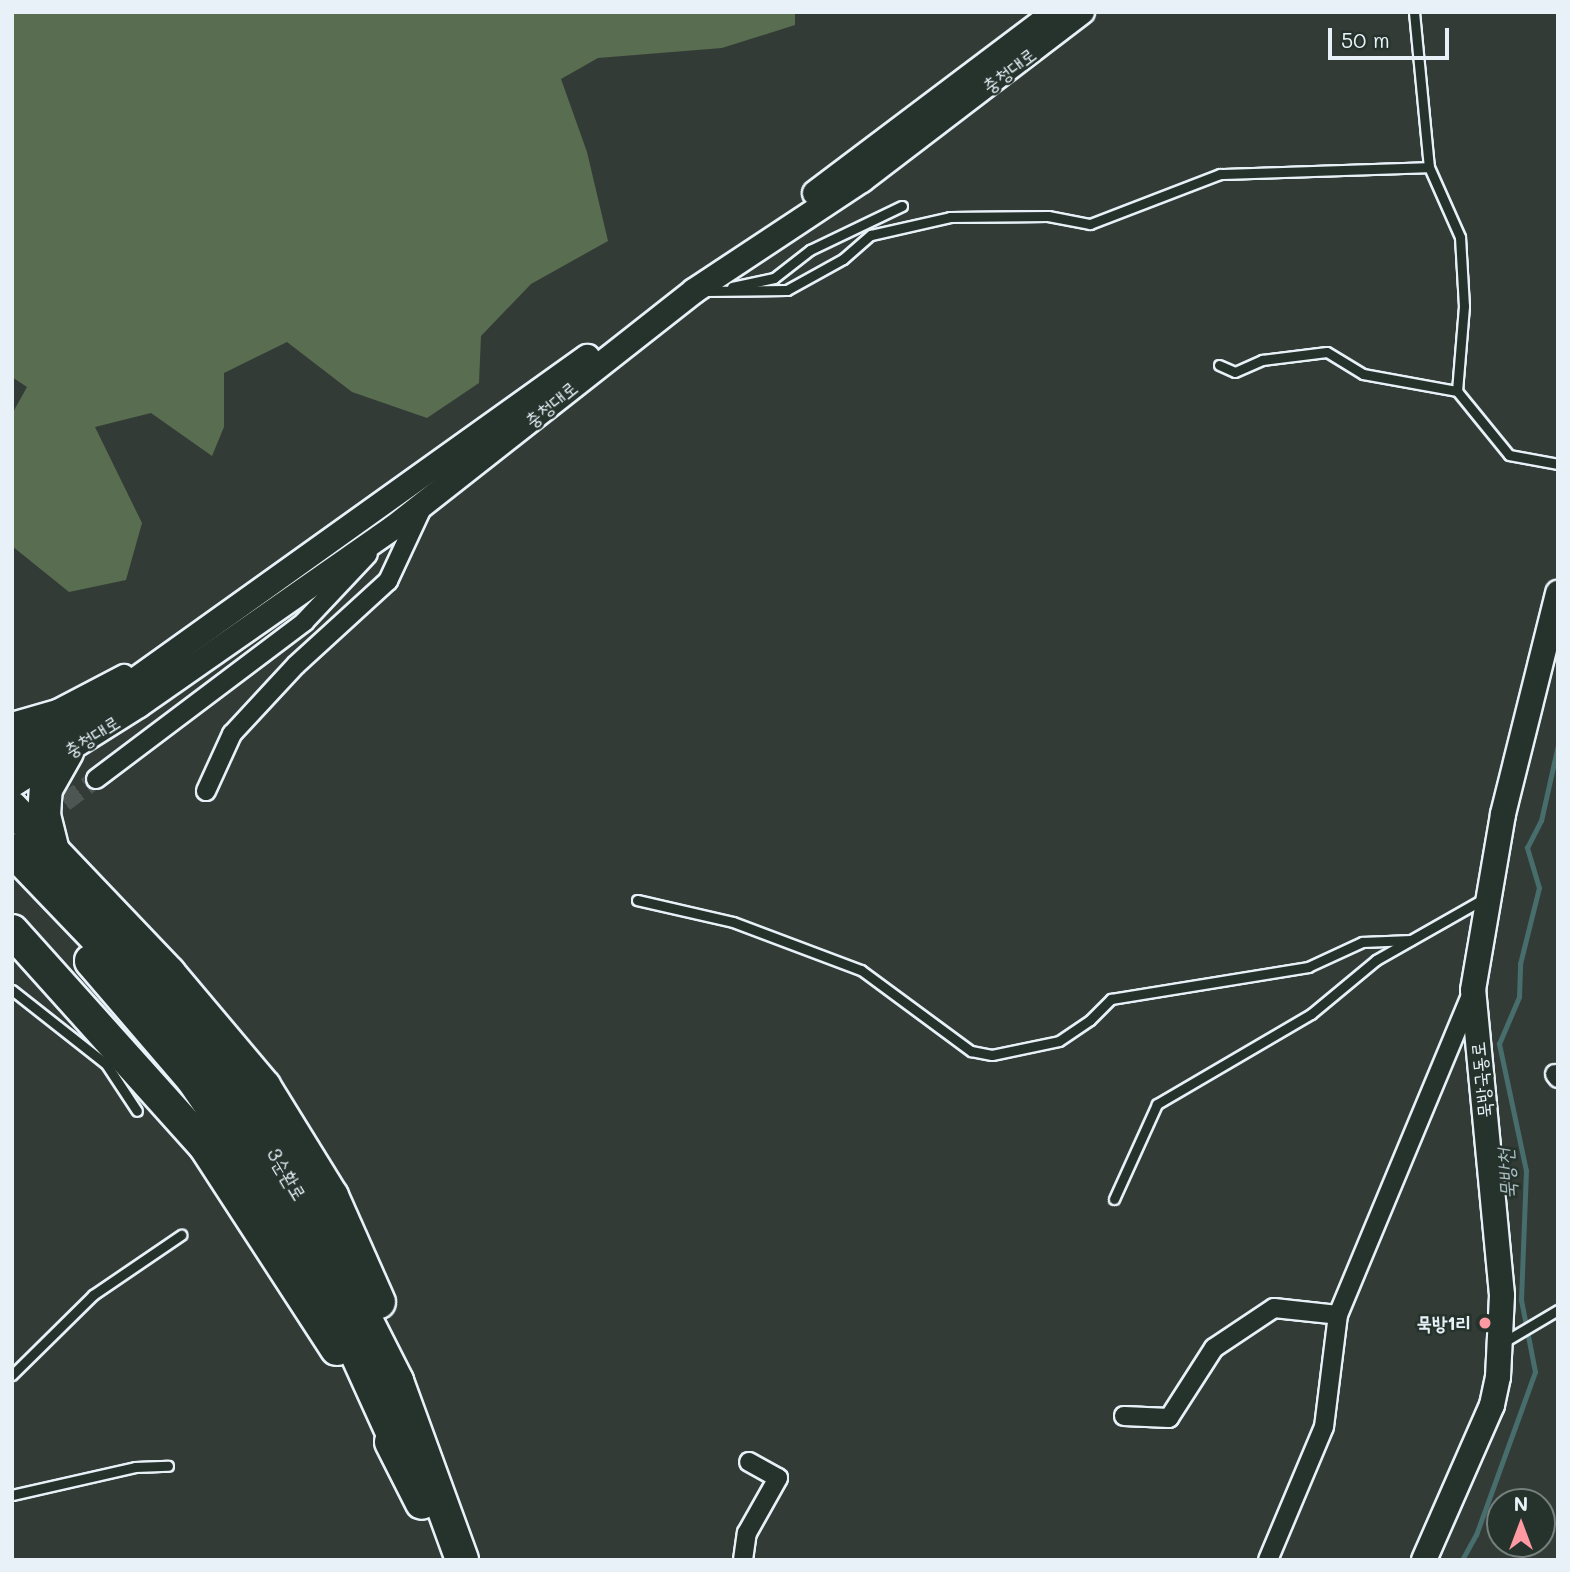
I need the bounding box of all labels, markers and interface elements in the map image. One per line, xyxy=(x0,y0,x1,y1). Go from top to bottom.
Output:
scale bar xyxy=(1332,14,1453,58)
text: 50 m xyxy=(1341,26,1390,53)
street label: 충청대로 xyxy=(978,42,1040,98)
street label: 충청대로 xyxy=(520,376,582,432)
street label: 충청대로 xyxy=(60,710,124,762)
street label: 묵방국동로 xyxy=(1466,1041,1496,1119)
street label: 3순환로 xyxy=(263,1144,311,1204)
water label: 묵방천 xyxy=(1492,1148,1520,1200)
place label: 묵방1리 xyxy=(1417,1312,1471,1334)
marker: 묵방1리 xyxy=(1477,1315,1493,1331)
north arrow xyxy=(1486,1488,1556,1558)
text: N xyxy=(1514,1491,1528,1516)

